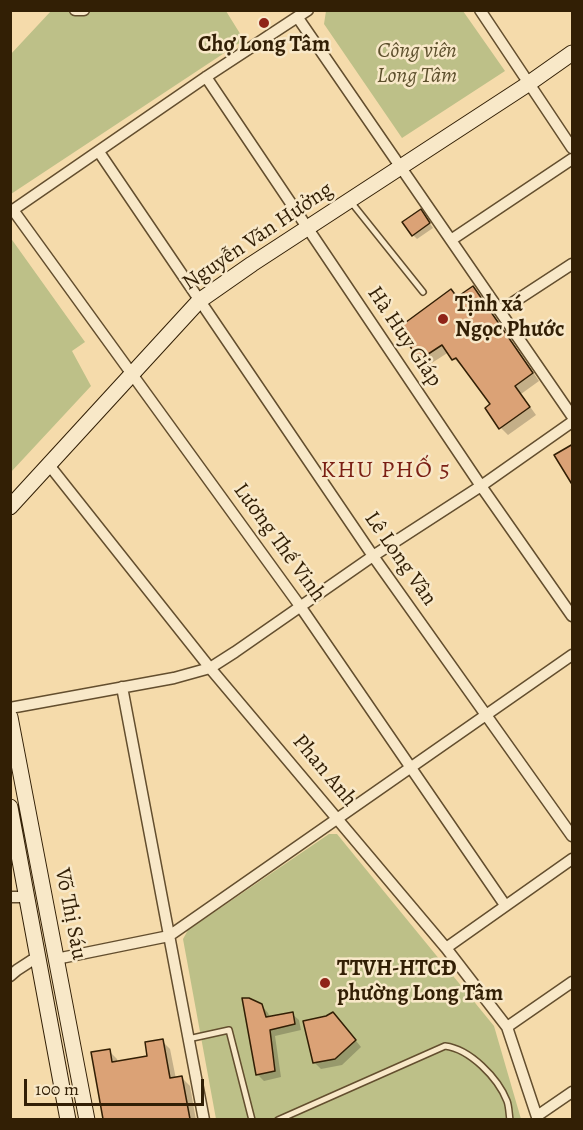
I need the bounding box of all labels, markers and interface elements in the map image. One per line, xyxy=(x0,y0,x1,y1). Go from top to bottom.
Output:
marker: Chợ Long Tâm xyxy=(257,16,271,30)
place label: Chợ Long Tâm xyxy=(198,33,330,59)
park label: Công viên Long Tâm xyxy=(377,39,457,90)
street label: Nguyễn Văn Hưởng xyxy=(178,177,338,297)
street label: Hà Huy Giáp xyxy=(361,282,447,392)
place label: Tịnh xá Ngọc Phước xyxy=(455,293,564,344)
marker: Tịnh xá Ngọc Phước xyxy=(436,312,450,326)
district label: KHU PHỐ 5 xyxy=(321,457,451,485)
street label: Lương Thế Vinh xyxy=(227,478,331,608)
street label: Lê Long Vân xyxy=(358,507,442,611)
street label: Phan Anh xyxy=(286,729,362,813)
street label: Võ Thị Sáu xyxy=(48,866,92,962)
place label: TTVH-HTCĐ phường Long Tâm xyxy=(337,957,503,1008)
marker: TTVH-HTCĐ phường Long Tâm xyxy=(318,976,332,990)
scale bar xyxy=(27,1067,207,1105)
text: 100 m xyxy=(35,1077,79,1101)

